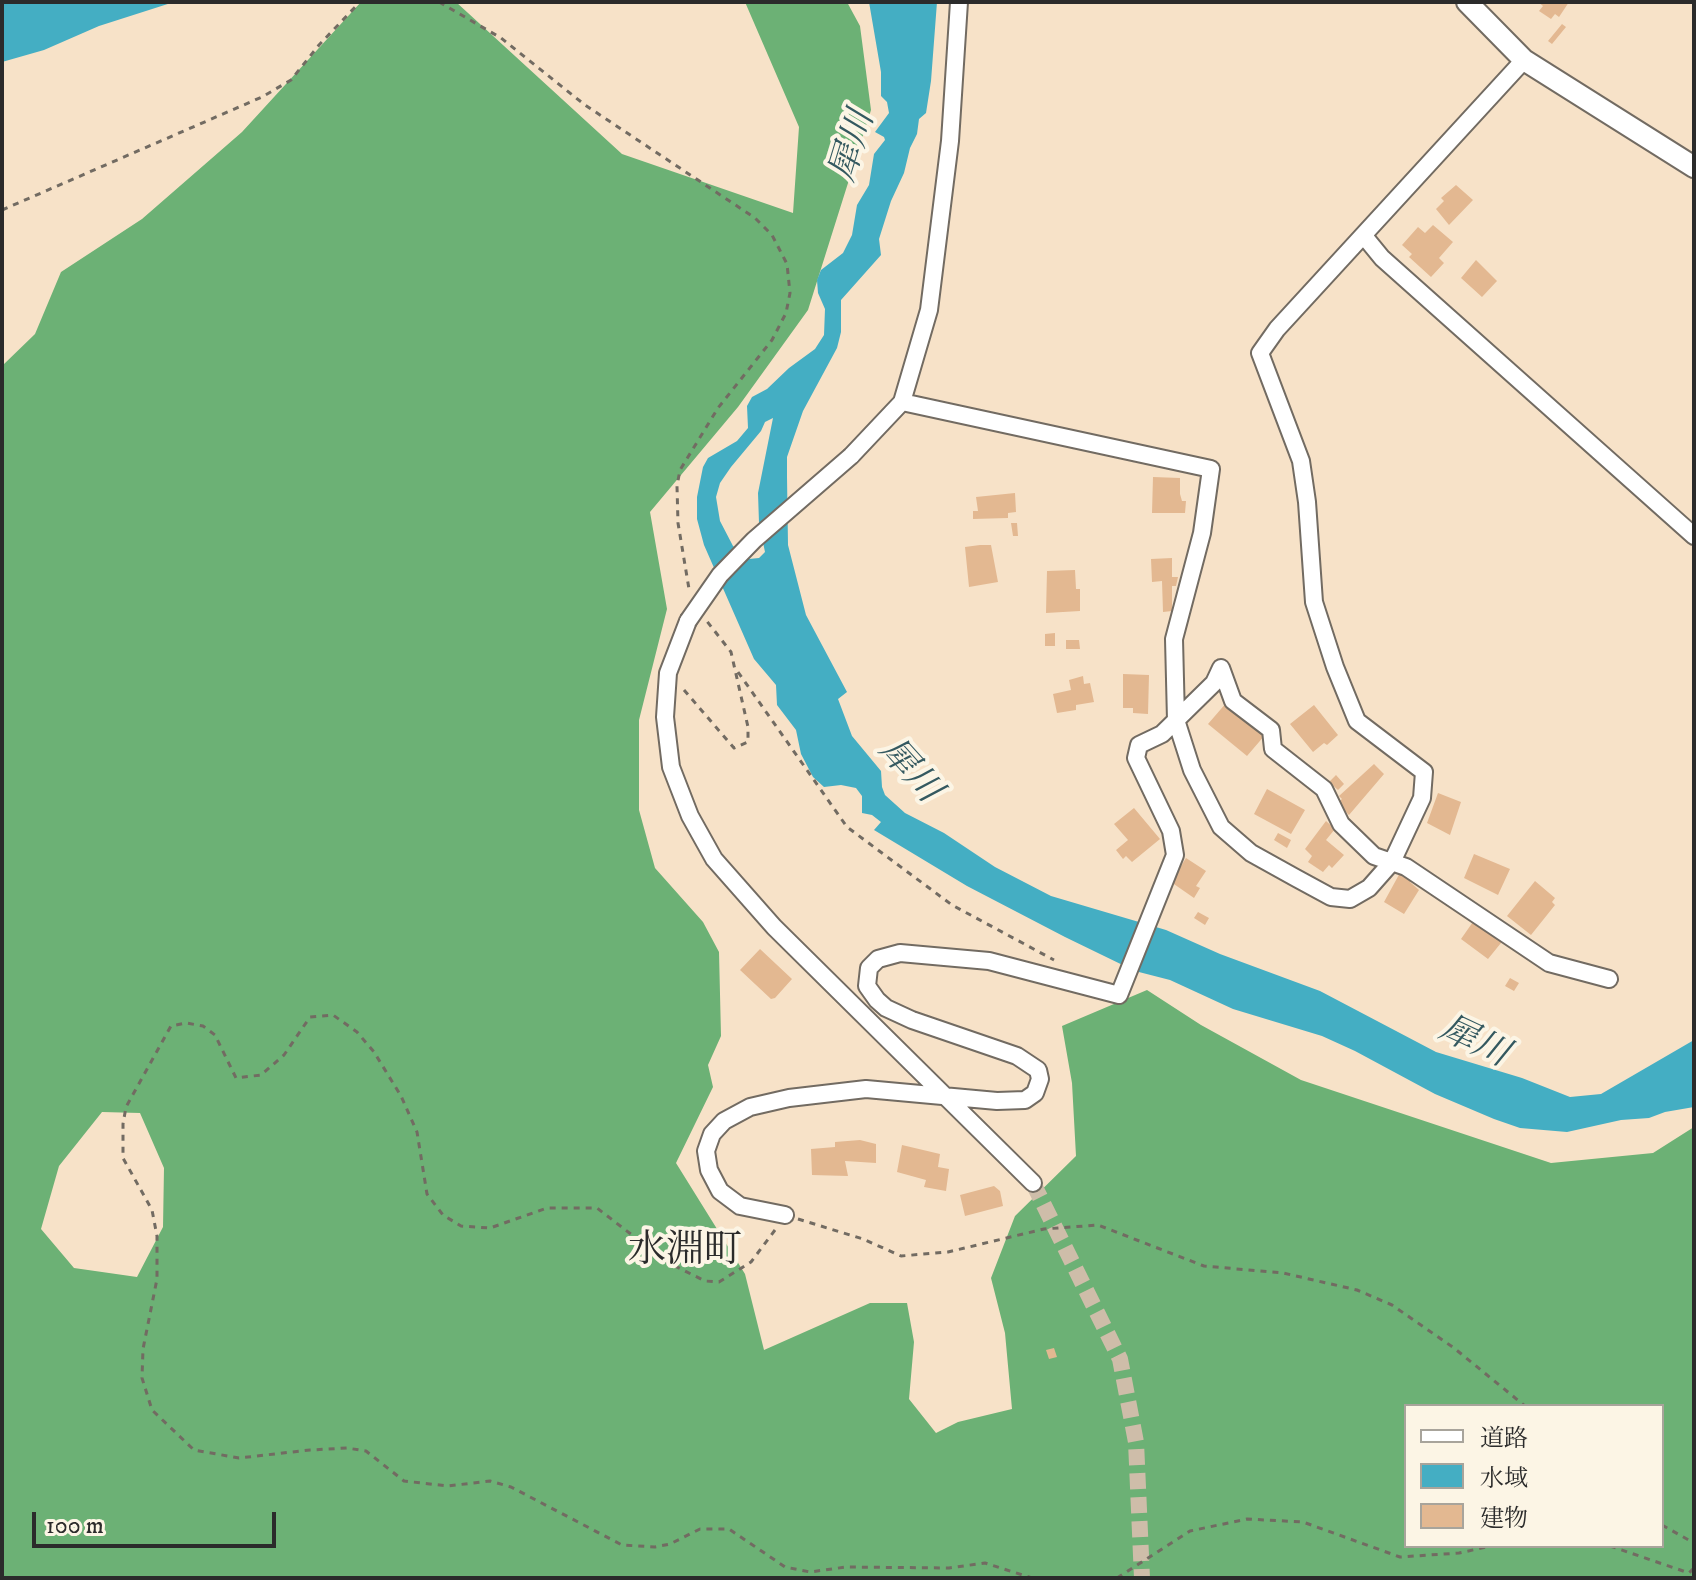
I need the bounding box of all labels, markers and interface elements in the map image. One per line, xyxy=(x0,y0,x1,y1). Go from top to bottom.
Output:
water label: 犀川 xyxy=(824,106,886,188)
water label: 犀川 xyxy=(868,731,948,813)
water label: 犀川 xyxy=(1431,1009,1515,1079)
district label: 水淵町 xyxy=(628,1230,742,1276)
legend xyxy=(1404,1404,1664,1548)
text: 道路 xyxy=(1480,1424,1528,1454)
text: 水域 xyxy=(1480,1464,1528,1494)
scale bar xyxy=(36,1496,280,1546)
text: 建物 xyxy=(1480,1504,1528,1534)
text: 100 m xyxy=(46,1511,104,1541)

